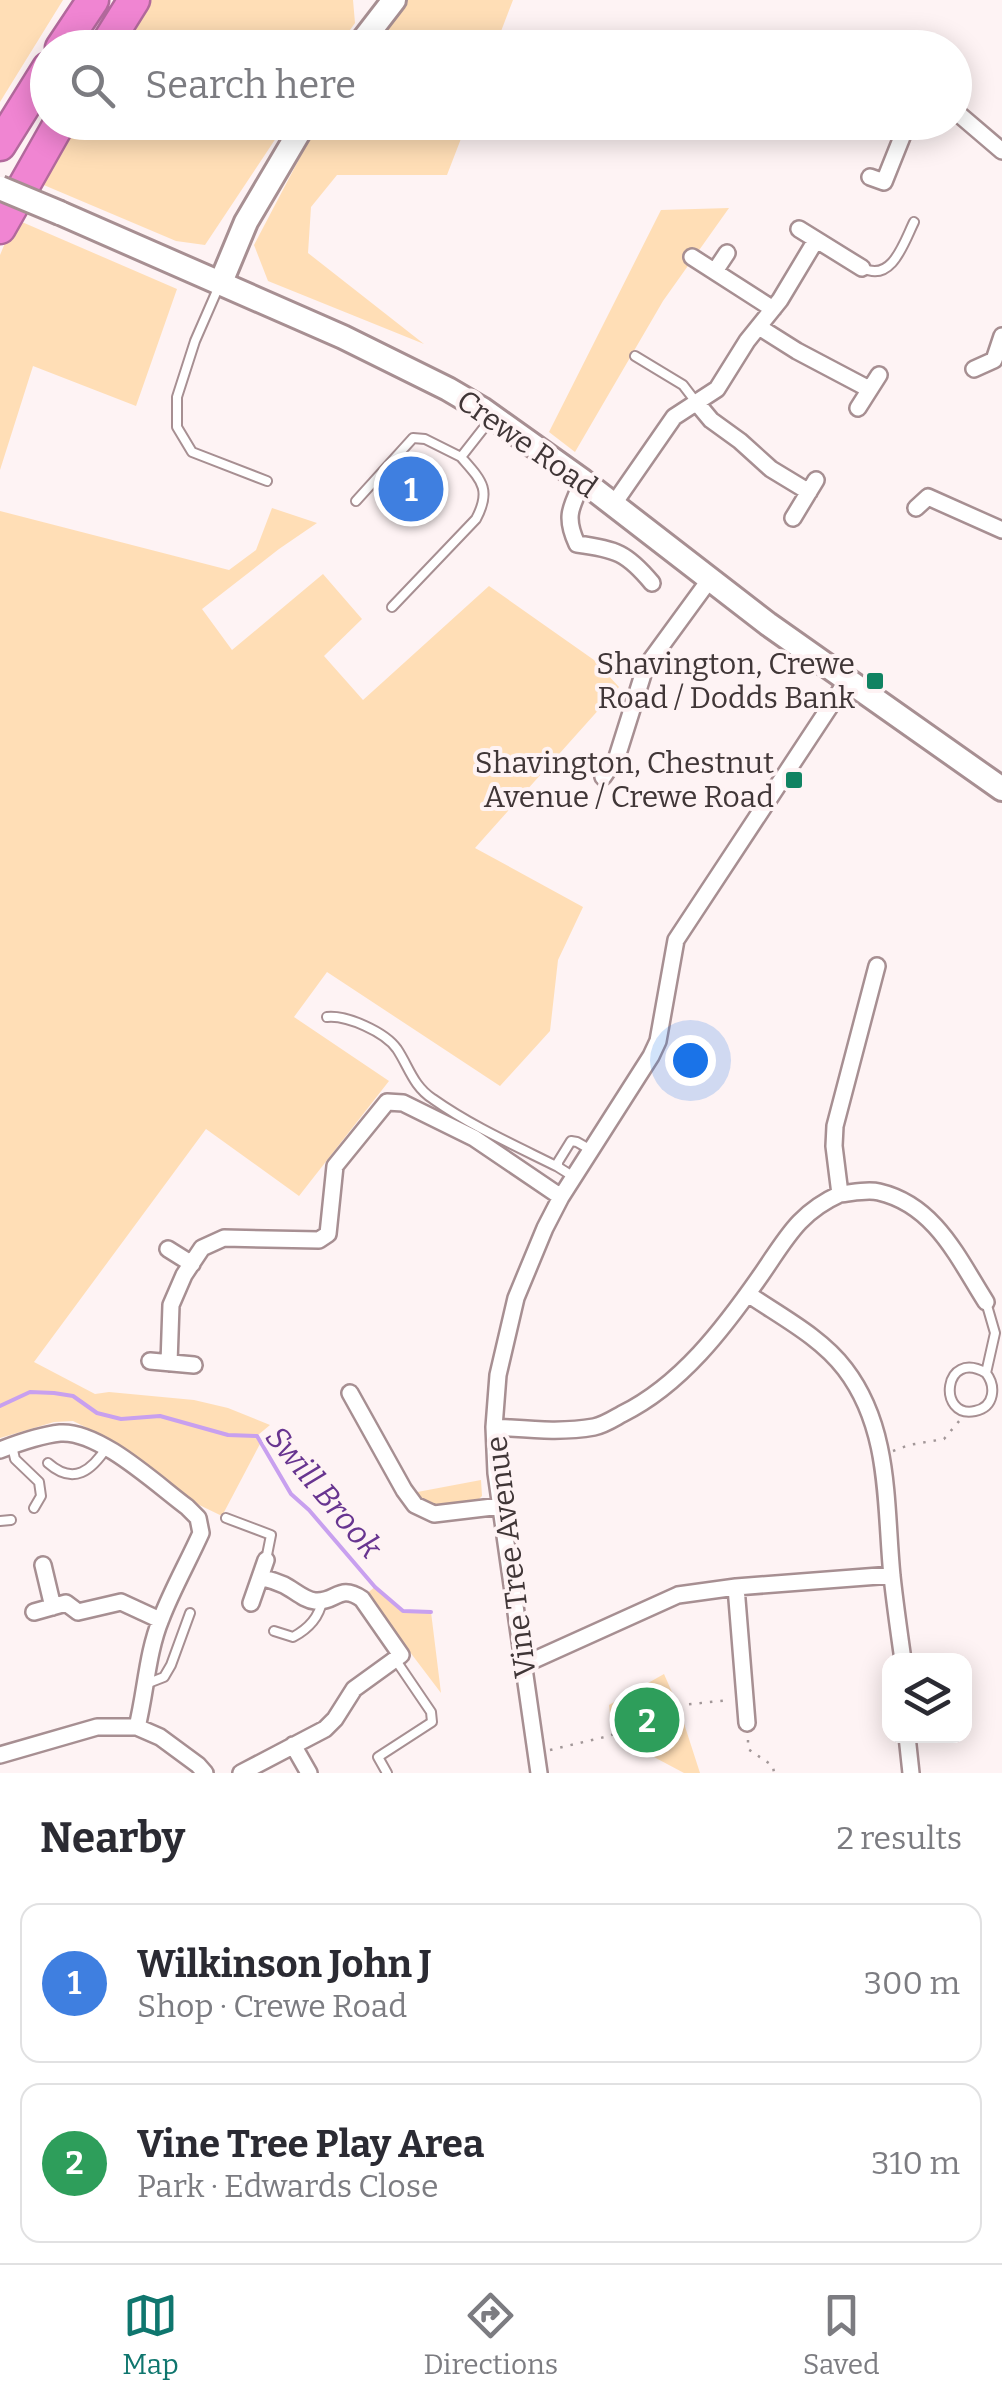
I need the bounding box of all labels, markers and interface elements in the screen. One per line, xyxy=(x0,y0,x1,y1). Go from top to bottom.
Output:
search box xyxy=(30,30,972,140)
icon: search xyxy=(65,58,120,113)
text: Search here xyxy=(145,62,356,108)
street label: Crewe Road xyxy=(450,382,604,506)
pin: 1 xyxy=(378,452,444,526)
place label: Shavington, Crewe Road / Dodds Bank xyxy=(596,646,855,716)
marker: Shavington, Crewe Road / Dodds Bank xyxy=(864,670,886,692)
place label: Shavington, Chestnut Avenue / Crewe Road xyxy=(475,745,774,815)
marker: Shavington, Chestnut Avenue / Crewe Road xyxy=(783,769,805,791)
your location xyxy=(665,1035,716,1086)
water label: Swill Brook xyxy=(258,1418,390,1566)
street label: Vine Tree Avenue xyxy=(478,1434,544,1680)
map controls xyxy=(882,1653,972,1743)
button: layers xyxy=(882,1653,972,1743)
pin: 2 xyxy=(614,1682,680,1758)
text: Nearby xyxy=(40,1813,185,1863)
text: 2 results xyxy=(836,1819,962,1857)
text: Wilkinson John J xyxy=(137,1941,432,1987)
text: 1 xyxy=(68,1964,81,2002)
text: 300 m xyxy=(864,1964,960,2002)
text: Shop · Crewe Road xyxy=(137,1987,407,2025)
text: Vine Tree Play Area xyxy=(137,2121,484,2167)
text: 2 xyxy=(65,2144,84,2182)
text: 310 m xyxy=(871,2144,960,2182)
text: Park · Edwards Close xyxy=(137,2167,438,2205)
tab: Map xyxy=(122,2288,179,2381)
tab: Directions xyxy=(423,2288,558,2381)
tab: Saved xyxy=(803,2288,880,2381)

